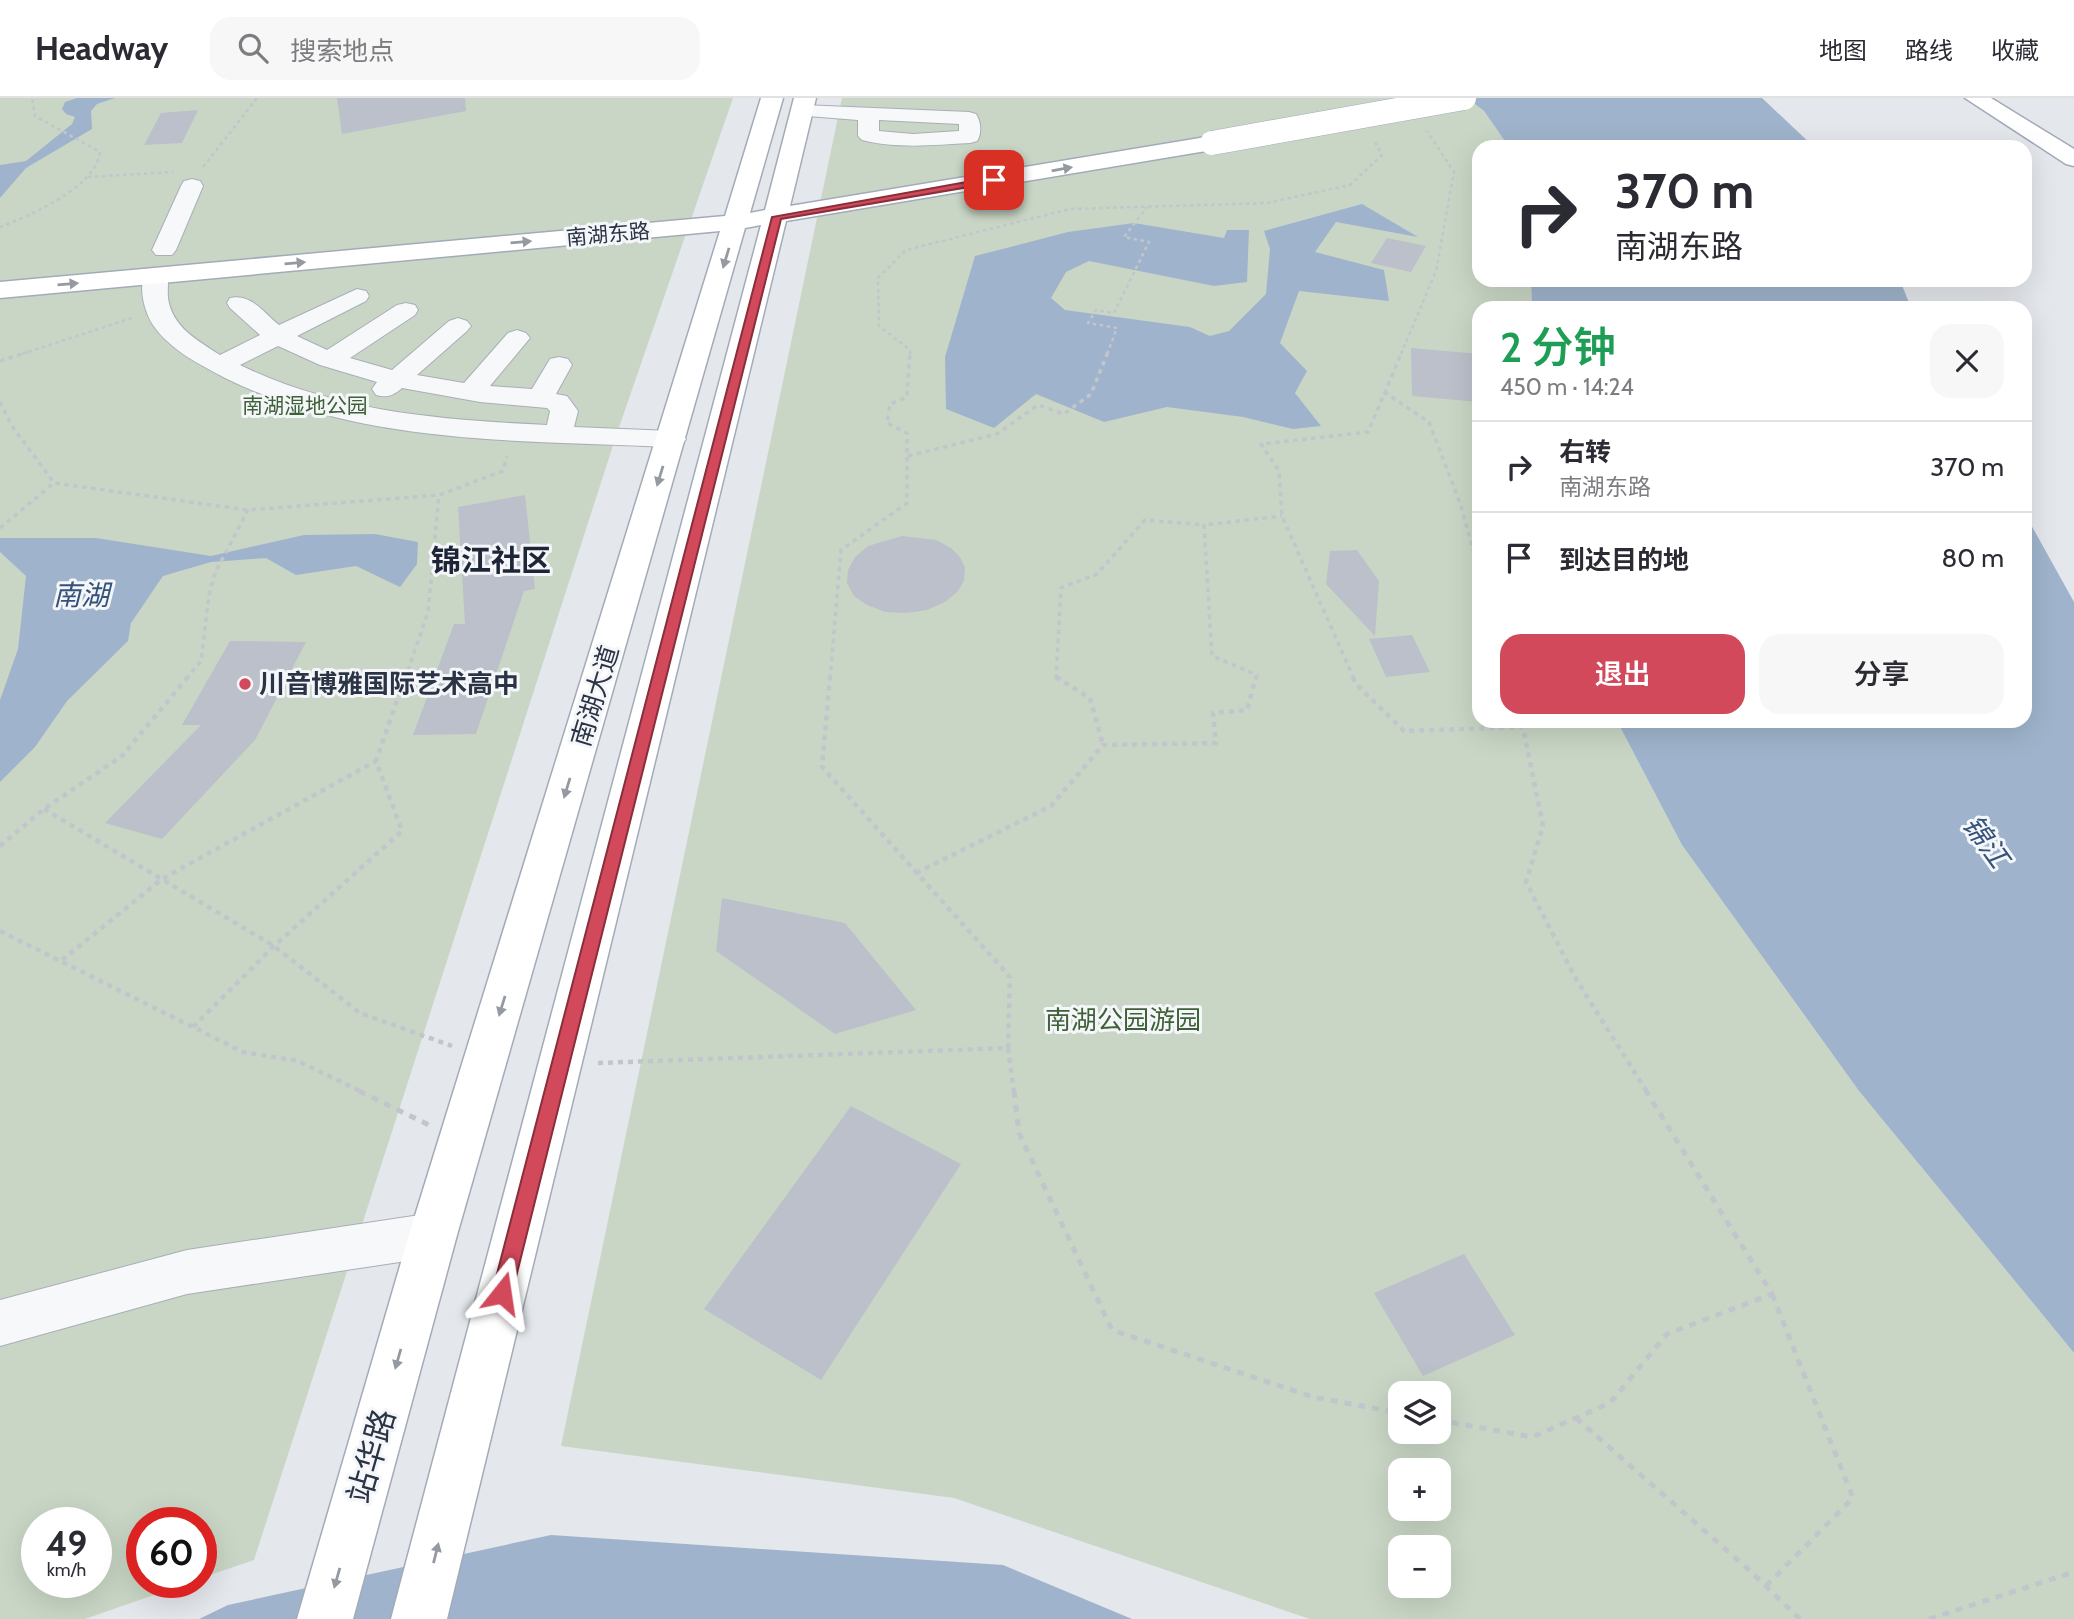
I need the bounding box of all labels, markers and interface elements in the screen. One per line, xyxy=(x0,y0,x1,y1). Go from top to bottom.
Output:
search box xyxy=(210,17,700,80)
text: Headway xyxy=(35,28,168,68)
icon: search xyxy=(234,29,272,67)
text: 搜索地点 xyxy=(290,35,394,67)
text: 地图 xyxy=(1819,36,1867,65)
text: 路线 xyxy=(1905,36,1953,65)
text: 收藏 xyxy=(1991,36,2039,65)
pin xyxy=(964,150,1024,210)
icon: arrive xyxy=(975,161,1013,199)
text: 370 m xyxy=(1615,161,1754,220)
one-way arrow xyxy=(1051,163,1073,174)
icon: right xyxy=(1500,168,1591,259)
street label: 南湖东路 xyxy=(565,218,651,250)
text: 南湖东路 xyxy=(1615,227,1743,266)
one-way arrow xyxy=(510,236,532,247)
one-way arrow xyxy=(720,247,730,268)
one-way arrow xyxy=(284,257,306,268)
one-way arrow xyxy=(57,278,79,289)
text: 2 分钟 xyxy=(1500,321,1616,373)
button: close xyxy=(1930,324,2004,398)
text: 450 m · 14:24 xyxy=(1500,373,1634,401)
park label: 南湖湿地公园 xyxy=(242,393,368,418)
text: 右转 xyxy=(1559,436,1611,468)
icon: right xyxy=(1500,448,1538,486)
text: 370 m xyxy=(1930,451,2004,483)
one-way arrow xyxy=(655,465,665,486)
text: 南湖东路 xyxy=(1559,473,1651,501)
icon: arrive xyxy=(1500,539,1538,577)
district label: 锦江社区 xyxy=(431,542,551,579)
text: 80 m xyxy=(1941,542,2004,574)
text: 到达目的地 xyxy=(1559,544,1689,576)
water label: 南湖 xyxy=(53,578,113,612)
button: 退出 xyxy=(1500,634,1745,714)
button: 分享 xyxy=(1759,634,2004,714)
street label: 南湖大道 xyxy=(564,642,626,750)
place label: 川音博雅国际艺术高中 xyxy=(259,668,519,700)
marker: 川音博雅国际艺术高中 xyxy=(237,676,253,692)
one-way arrow xyxy=(562,777,572,798)
water label: 锦江 xyxy=(1956,808,2018,876)
one-way arrow xyxy=(496,995,507,1016)
park label: 南湖公园游园 xyxy=(1045,1004,1201,1036)
position arrow xyxy=(465,1256,539,1330)
one-way arrow xyxy=(393,1349,403,1370)
map controls xyxy=(1388,1381,1451,1598)
button: layers xyxy=(1388,1381,1451,1444)
street label: 站华路 xyxy=(339,1404,403,1508)
button: + xyxy=(1388,1458,1451,1521)
speed limit sign: 60 xyxy=(126,1507,217,1598)
text: 49 xyxy=(46,1522,87,1565)
button: − xyxy=(1388,1535,1451,1598)
one-way arrow xyxy=(431,1542,441,1563)
text: km/h xyxy=(47,1559,86,1581)
one-way arrow xyxy=(331,1568,341,1589)

